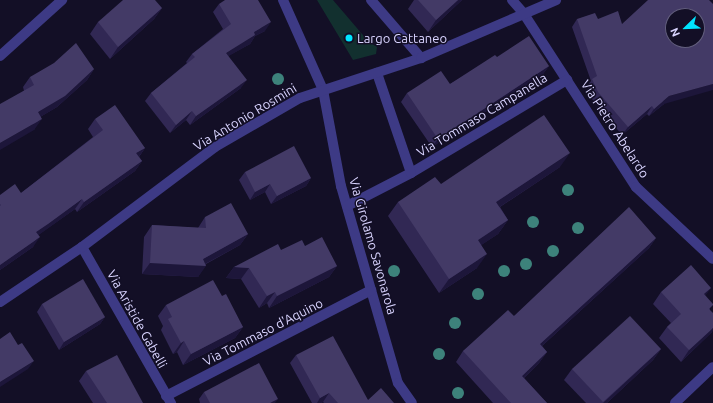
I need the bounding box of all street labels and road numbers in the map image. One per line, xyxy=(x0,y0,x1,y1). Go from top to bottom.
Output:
street label: Via Tommaso Campanella xyxy=(414,70,550,160)
street label: Via Pietro Abelardo xyxy=(578,77,652,181)
street label: Via Antonio Rosmini xyxy=(191,80,299,154)
street label: Via Girolamo Savonarola xyxy=(346,176,400,316)
street label: Via Aristide Gabelli xyxy=(104,267,170,371)
street label: Via Tommaso d'Aquino xyxy=(200,295,326,369)

